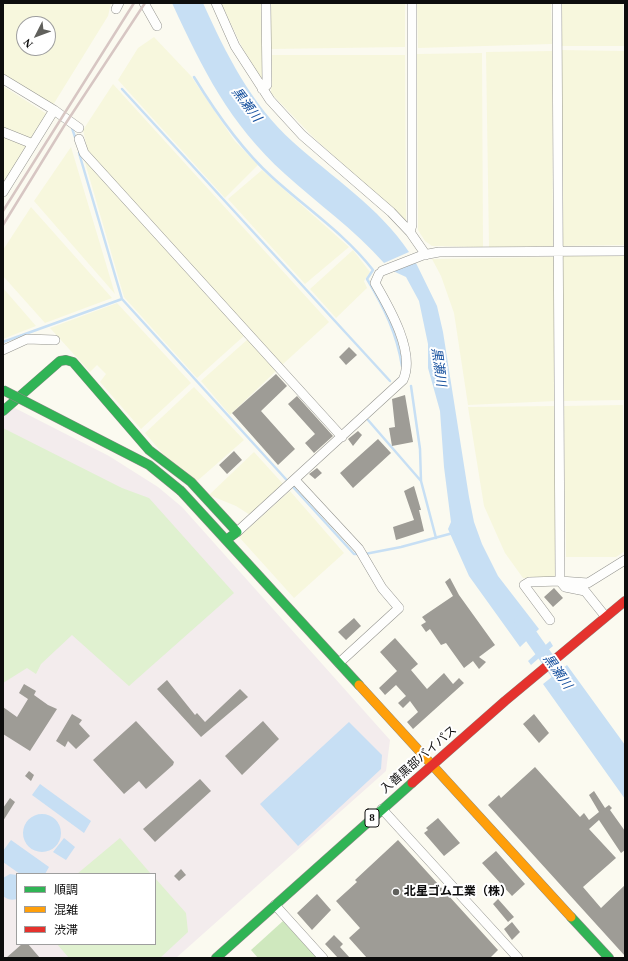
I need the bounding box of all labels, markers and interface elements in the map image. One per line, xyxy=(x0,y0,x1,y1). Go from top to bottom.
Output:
north arrow xyxy=(16,16,56,56)
text: N xyxy=(21,36,35,50)
water label: 黒瀬川 xyxy=(228,85,264,125)
water label: 黒瀬川 xyxy=(428,347,448,387)
water label: 黒瀬川 xyxy=(539,652,575,692)
street label: 入善黒部バイパス xyxy=(378,723,460,797)
road number: 8 xyxy=(365,809,379,827)
legend xyxy=(16,873,156,945)
text: 順調 xyxy=(54,883,78,897)
place label: 北星ゴム工業（株） xyxy=(404,885,512,899)
marker: 北星ゴム工業（株） xyxy=(391,887,401,897)
text: 混雑 xyxy=(54,903,78,917)
text: 渋滞 xyxy=(54,923,78,937)

